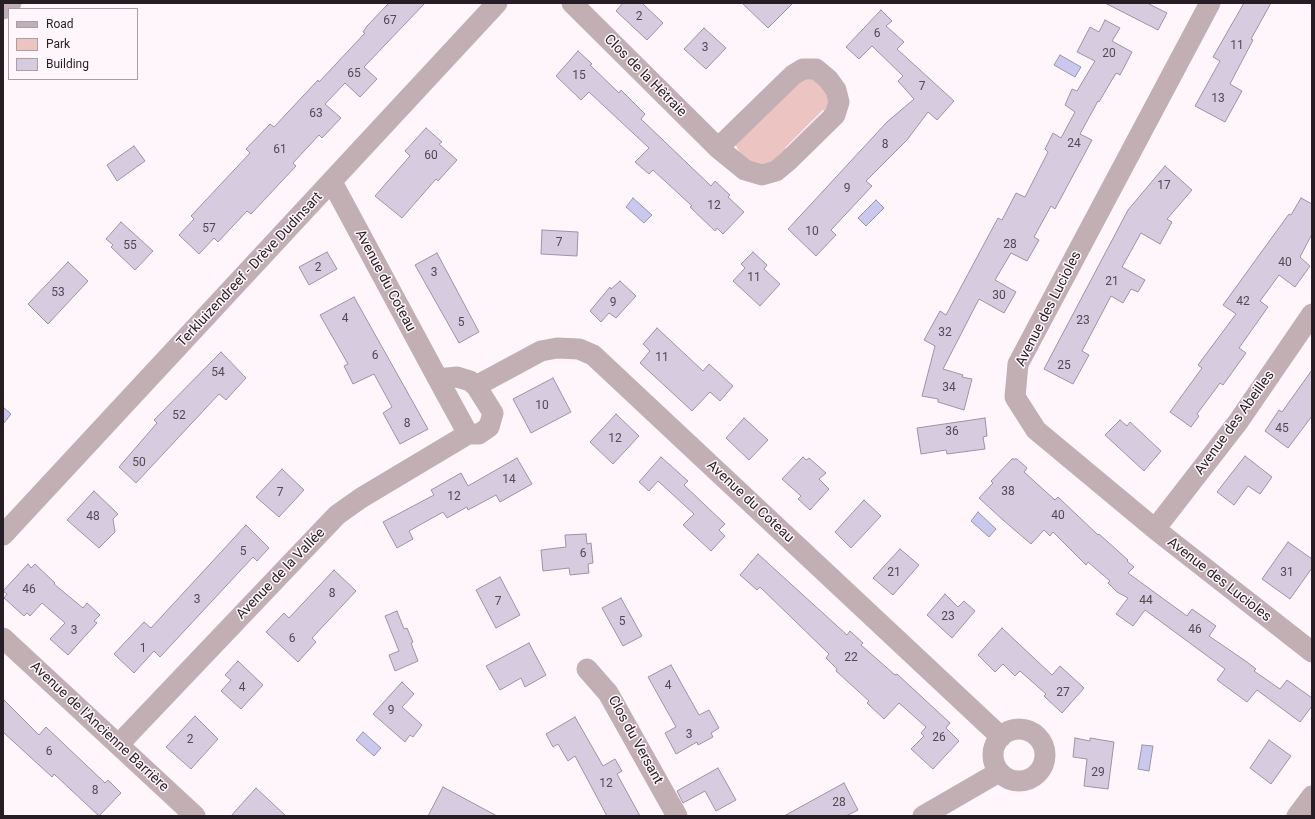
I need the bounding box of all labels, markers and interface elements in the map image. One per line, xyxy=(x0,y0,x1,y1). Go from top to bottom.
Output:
legend xyxy=(8,8,138,80)
house number: 2 xyxy=(636,10,642,24)
house number: 67 xyxy=(383,14,397,28)
text: Road xyxy=(46,17,74,31)
house number: 6 xyxy=(874,27,880,41)
street label: Clos de la Hêtraie xyxy=(600,31,690,121)
text: Park xyxy=(46,37,70,51)
house number: 11 xyxy=(1230,39,1244,53)
house number: 3 xyxy=(702,41,708,55)
house number: 20 xyxy=(1102,47,1116,61)
text: Building xyxy=(46,57,89,71)
house number: 65 xyxy=(347,67,361,81)
house number: 15 xyxy=(572,69,586,83)
house number: 7 xyxy=(919,80,925,94)
house number: 13 xyxy=(1211,92,1225,106)
house number: 63 xyxy=(309,107,323,121)
house number: 24 xyxy=(1067,137,1081,151)
house number: 8 xyxy=(882,138,888,152)
house number: 61 xyxy=(273,143,287,157)
house number: 60 xyxy=(424,149,438,163)
house number: 17 xyxy=(1157,179,1171,193)
house number: 9 xyxy=(844,182,850,196)
street label: Terkluizendreef - Drève Dudinsart xyxy=(174,189,326,351)
house number: 12 xyxy=(707,199,721,213)
house number: 57 xyxy=(202,222,216,236)
house number: 10 xyxy=(805,225,819,239)
street label: Avenue du Coteau xyxy=(351,227,419,335)
house number: 7 xyxy=(556,236,562,250)
house number: 28 xyxy=(1003,238,1017,252)
house number: 55 xyxy=(123,239,137,253)
street label: Avenue des Lucioles xyxy=(1013,249,1085,369)
house number: 40 xyxy=(1278,256,1292,270)
house number: 2 xyxy=(315,261,321,275)
house number: 3 xyxy=(431,266,437,280)
house number: 11 xyxy=(747,271,761,285)
house number: 21 xyxy=(1105,275,1119,289)
house number: 53 xyxy=(51,286,65,300)
house number: 30 xyxy=(992,289,1006,303)
house number: 42 xyxy=(1236,295,1250,309)
house number: 9 xyxy=(610,296,616,310)
house number: 4 xyxy=(342,312,348,326)
house number: 23 xyxy=(1076,314,1090,328)
house number: 5 xyxy=(458,316,464,330)
house number: 32 xyxy=(938,326,952,340)
house number: 6 xyxy=(372,349,378,363)
house number: 11 xyxy=(655,351,669,365)
house number: 25 xyxy=(1057,359,1071,373)
house number: 54 xyxy=(211,366,225,380)
street label: Avenue des Abeilles xyxy=(1192,368,1278,478)
house number: 34 xyxy=(942,381,956,395)
house number: 10 xyxy=(535,399,549,413)
house number: 52 xyxy=(172,409,186,423)
house number: 8 xyxy=(404,417,410,431)
house number: 45 xyxy=(1275,422,1289,436)
house number: 36 xyxy=(945,425,959,439)
house number: 12 xyxy=(608,432,622,446)
house number: 50 xyxy=(132,456,146,470)
street label: Avenue du Coteau xyxy=(703,457,797,547)
house number: 14 xyxy=(502,473,516,487)
house number: 38 xyxy=(1001,485,1015,499)
house number: 7 xyxy=(277,486,283,500)
house number: 12 xyxy=(447,490,461,504)
house number: 40 xyxy=(1051,509,1065,523)
house number: 48 xyxy=(86,510,100,524)
street label: Avenue de la Vallée xyxy=(233,525,329,623)
street label: Avenue des Lucioles xyxy=(1164,534,1274,626)
house number: 5 xyxy=(240,545,246,559)
house number: 6 xyxy=(580,547,586,561)
house number: 21 xyxy=(887,566,901,580)
house number: 31 xyxy=(1280,566,1294,580)
house number: 46 xyxy=(22,583,36,597)
house number: 8 xyxy=(329,587,335,601)
house number: 3 xyxy=(194,593,200,607)
house number: 44 xyxy=(1139,594,1153,608)
house number: 7 xyxy=(495,595,501,609)
house number: 23 xyxy=(941,610,955,624)
house number: 5 xyxy=(619,615,625,629)
house number: 46 xyxy=(1188,623,1202,637)
house number: 3 xyxy=(71,624,77,638)
house number: 6 xyxy=(289,632,295,646)
house number: 1 xyxy=(140,642,146,656)
house number: 22 xyxy=(844,651,858,665)
street label: Avenue de l'Ancienne Barrière xyxy=(26,658,172,796)
house number: 4 xyxy=(665,679,671,693)
house number: 4 xyxy=(239,681,245,695)
house number: 27 xyxy=(1056,686,1070,700)
street label: Clos du Versant xyxy=(604,693,666,787)
house number: 9 xyxy=(388,704,394,718)
house number: 3 xyxy=(686,728,692,742)
house number: 26 xyxy=(932,731,946,745)
house number: 2 xyxy=(187,733,193,747)
house number: 6 xyxy=(46,745,52,759)
house number: 29 xyxy=(1091,766,1105,780)
house number: 12 xyxy=(599,777,613,791)
house number: 8 xyxy=(92,784,98,798)
house number: 28 xyxy=(832,796,846,810)

